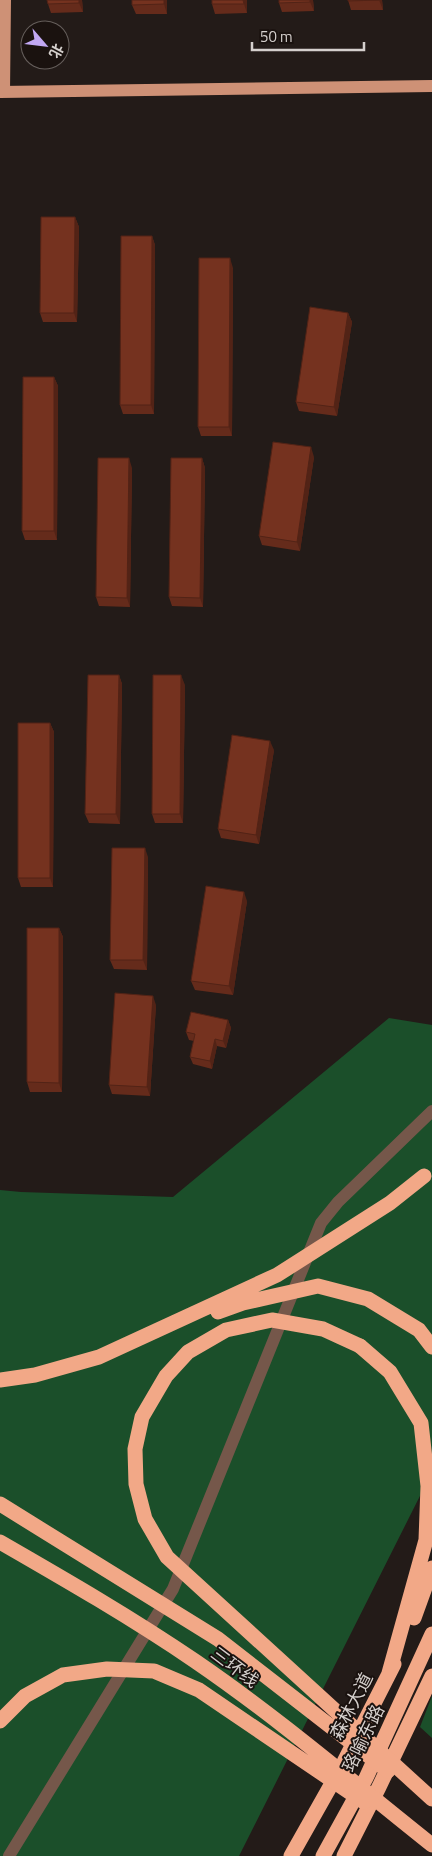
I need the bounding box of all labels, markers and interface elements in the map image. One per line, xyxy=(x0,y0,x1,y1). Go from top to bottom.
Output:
north arrow xyxy=(20,20,70,70)
scale bar xyxy=(252,20,364,52)
text: 50 m xyxy=(260,25,293,48)
text: 北 xyxy=(44,40,69,62)
street label: 三环线 xyxy=(205,1640,265,1694)
street label: 森林大道 xyxy=(323,1668,379,1744)
street label: 珞喻东路 xyxy=(335,1700,391,1776)

